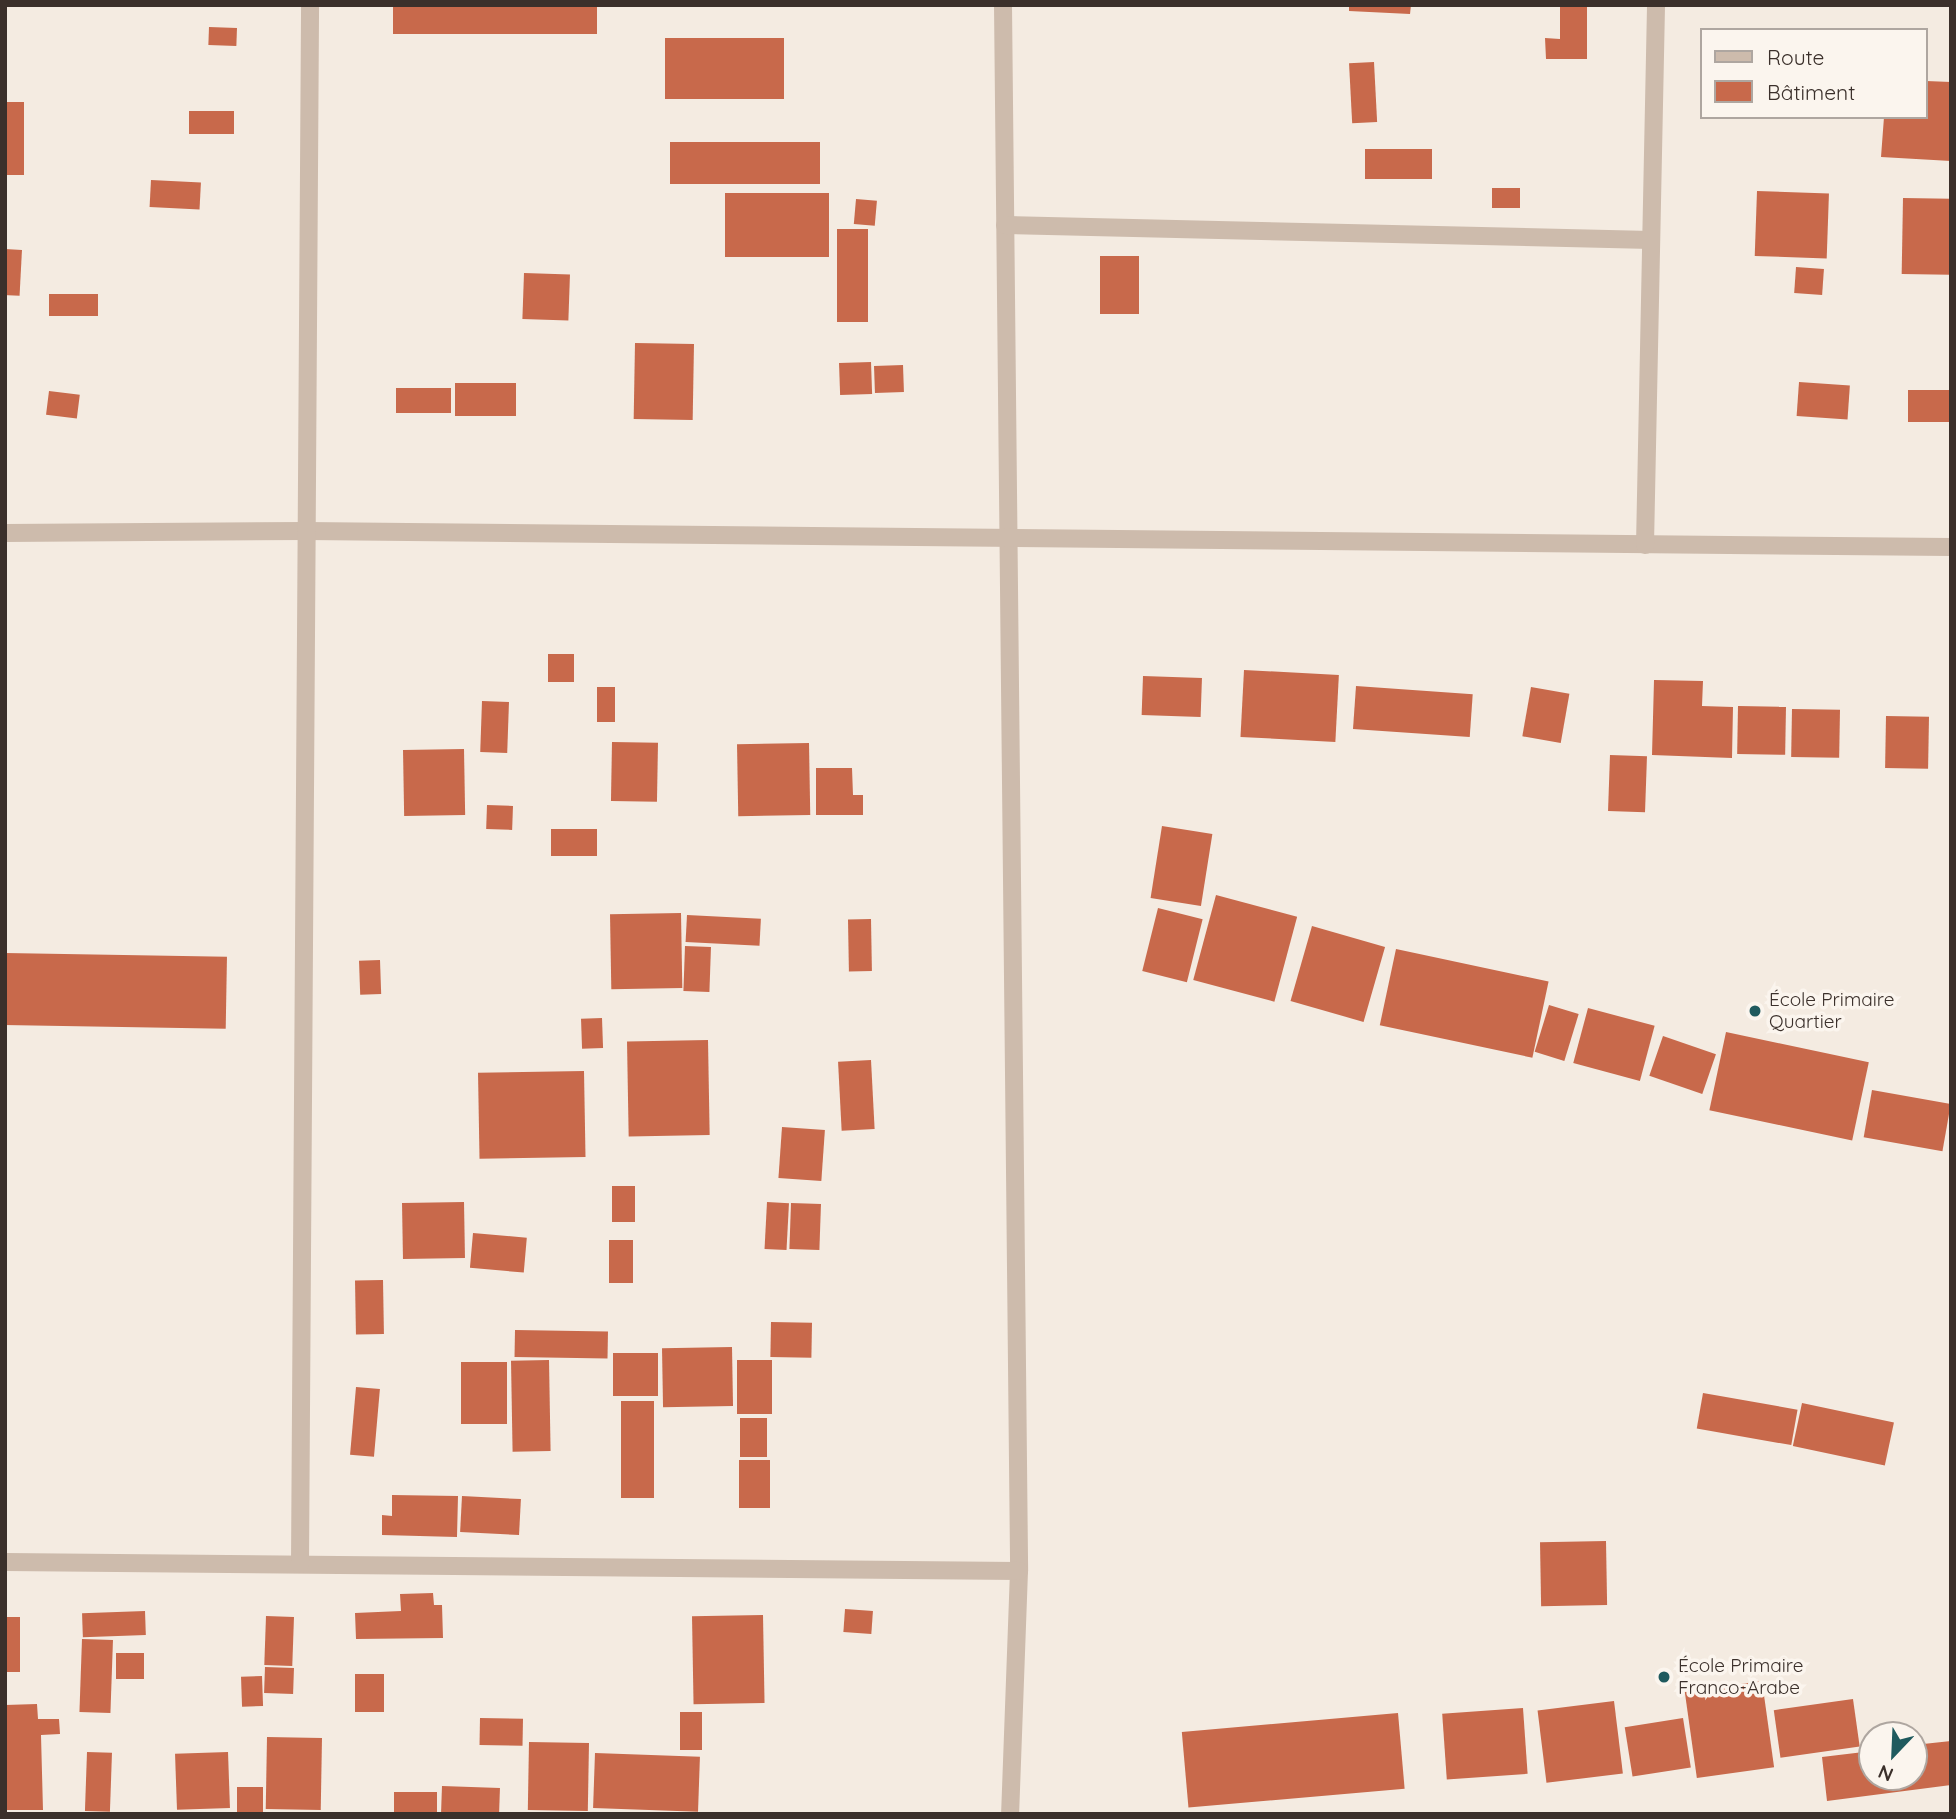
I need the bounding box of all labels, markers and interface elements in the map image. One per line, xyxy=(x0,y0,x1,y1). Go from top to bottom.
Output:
legend xyxy=(1700,28,1928,119)
text: Route xyxy=(1767,44,1824,70)
text: Bâtiment xyxy=(1767,79,1855,105)
place label: École Primaire Quartier xyxy=(1769,989,1894,1033)
marker: École Primaire Quartier xyxy=(1747,1003,1763,1019)
place label: École Primaire Franco-Arabe xyxy=(1678,1655,1803,1699)
marker: École Primaire Franco-Arabe xyxy=(1656,1669,1672,1685)
north arrow xyxy=(1858,1721,1928,1791)
text: N xyxy=(1874,1760,1897,1787)

